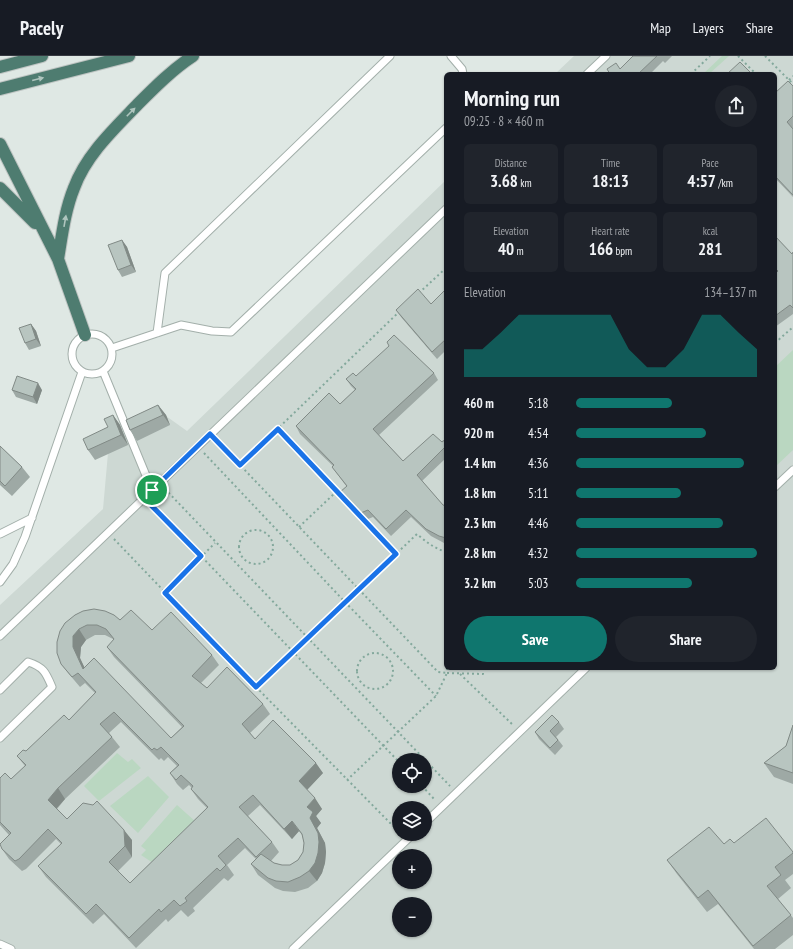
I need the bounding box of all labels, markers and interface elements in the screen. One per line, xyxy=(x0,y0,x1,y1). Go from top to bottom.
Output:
text: Pacely xyxy=(20,16,63,40)
text: Map xyxy=(650,19,671,37)
text: Layers xyxy=(693,19,724,37)
text: Share xyxy=(746,19,773,37)
one-way arrow xyxy=(32,76,44,82)
text: Morning run xyxy=(464,84,560,112)
button: share xyxy=(715,85,757,127)
one-way arrow xyxy=(126,107,136,117)
text: 09:25 · 8 × 460 m xyxy=(464,113,544,130)
text: Distance xyxy=(495,156,527,170)
text: Time xyxy=(601,156,620,170)
text: Pace xyxy=(701,156,719,170)
text: 3.68 xyxy=(490,170,518,192)
text: 18:13 xyxy=(592,170,629,192)
text: 4:57 xyxy=(687,170,716,192)
text: km xyxy=(518,176,532,190)
text: /km xyxy=(716,176,733,190)
one-way arrow xyxy=(62,215,68,227)
text: Elevation xyxy=(493,224,528,238)
text: Heart rate xyxy=(591,224,630,238)
text: kcal xyxy=(703,224,718,238)
text: 40 xyxy=(498,238,514,260)
text: 166 xyxy=(589,238,613,260)
text: 281 xyxy=(698,238,722,260)
text: m xyxy=(514,244,524,258)
text: bpm xyxy=(613,244,632,258)
text: Elevation xyxy=(464,284,506,301)
text: 134–137 m xyxy=(704,284,757,301)
text: 460 m xyxy=(464,395,494,412)
text: 5:18 xyxy=(528,395,548,412)
text: 920 m xyxy=(464,425,494,442)
text: 4:54 xyxy=(528,425,548,442)
text: 1.4 km xyxy=(464,455,496,472)
text: 4:36 xyxy=(528,455,548,472)
pin xyxy=(135,473,169,507)
icon: arrive xyxy=(141,479,163,501)
text: 1.8 km xyxy=(464,485,496,502)
text: 5:11 xyxy=(528,485,548,502)
text: 2.3 km xyxy=(464,515,496,532)
text: 4:46 xyxy=(528,515,548,532)
text: 2.8 km xyxy=(464,545,496,562)
text: 4:32 xyxy=(528,545,548,562)
text: 3.2 km xyxy=(464,575,496,592)
text: 5:03 xyxy=(528,575,548,592)
button: Save xyxy=(464,616,607,662)
button: Share xyxy=(615,616,757,662)
map controls xyxy=(392,753,432,937)
button: locate xyxy=(392,753,432,793)
button: layers xyxy=(392,801,432,841)
button: + xyxy=(392,849,432,889)
button: − xyxy=(392,897,432,937)

